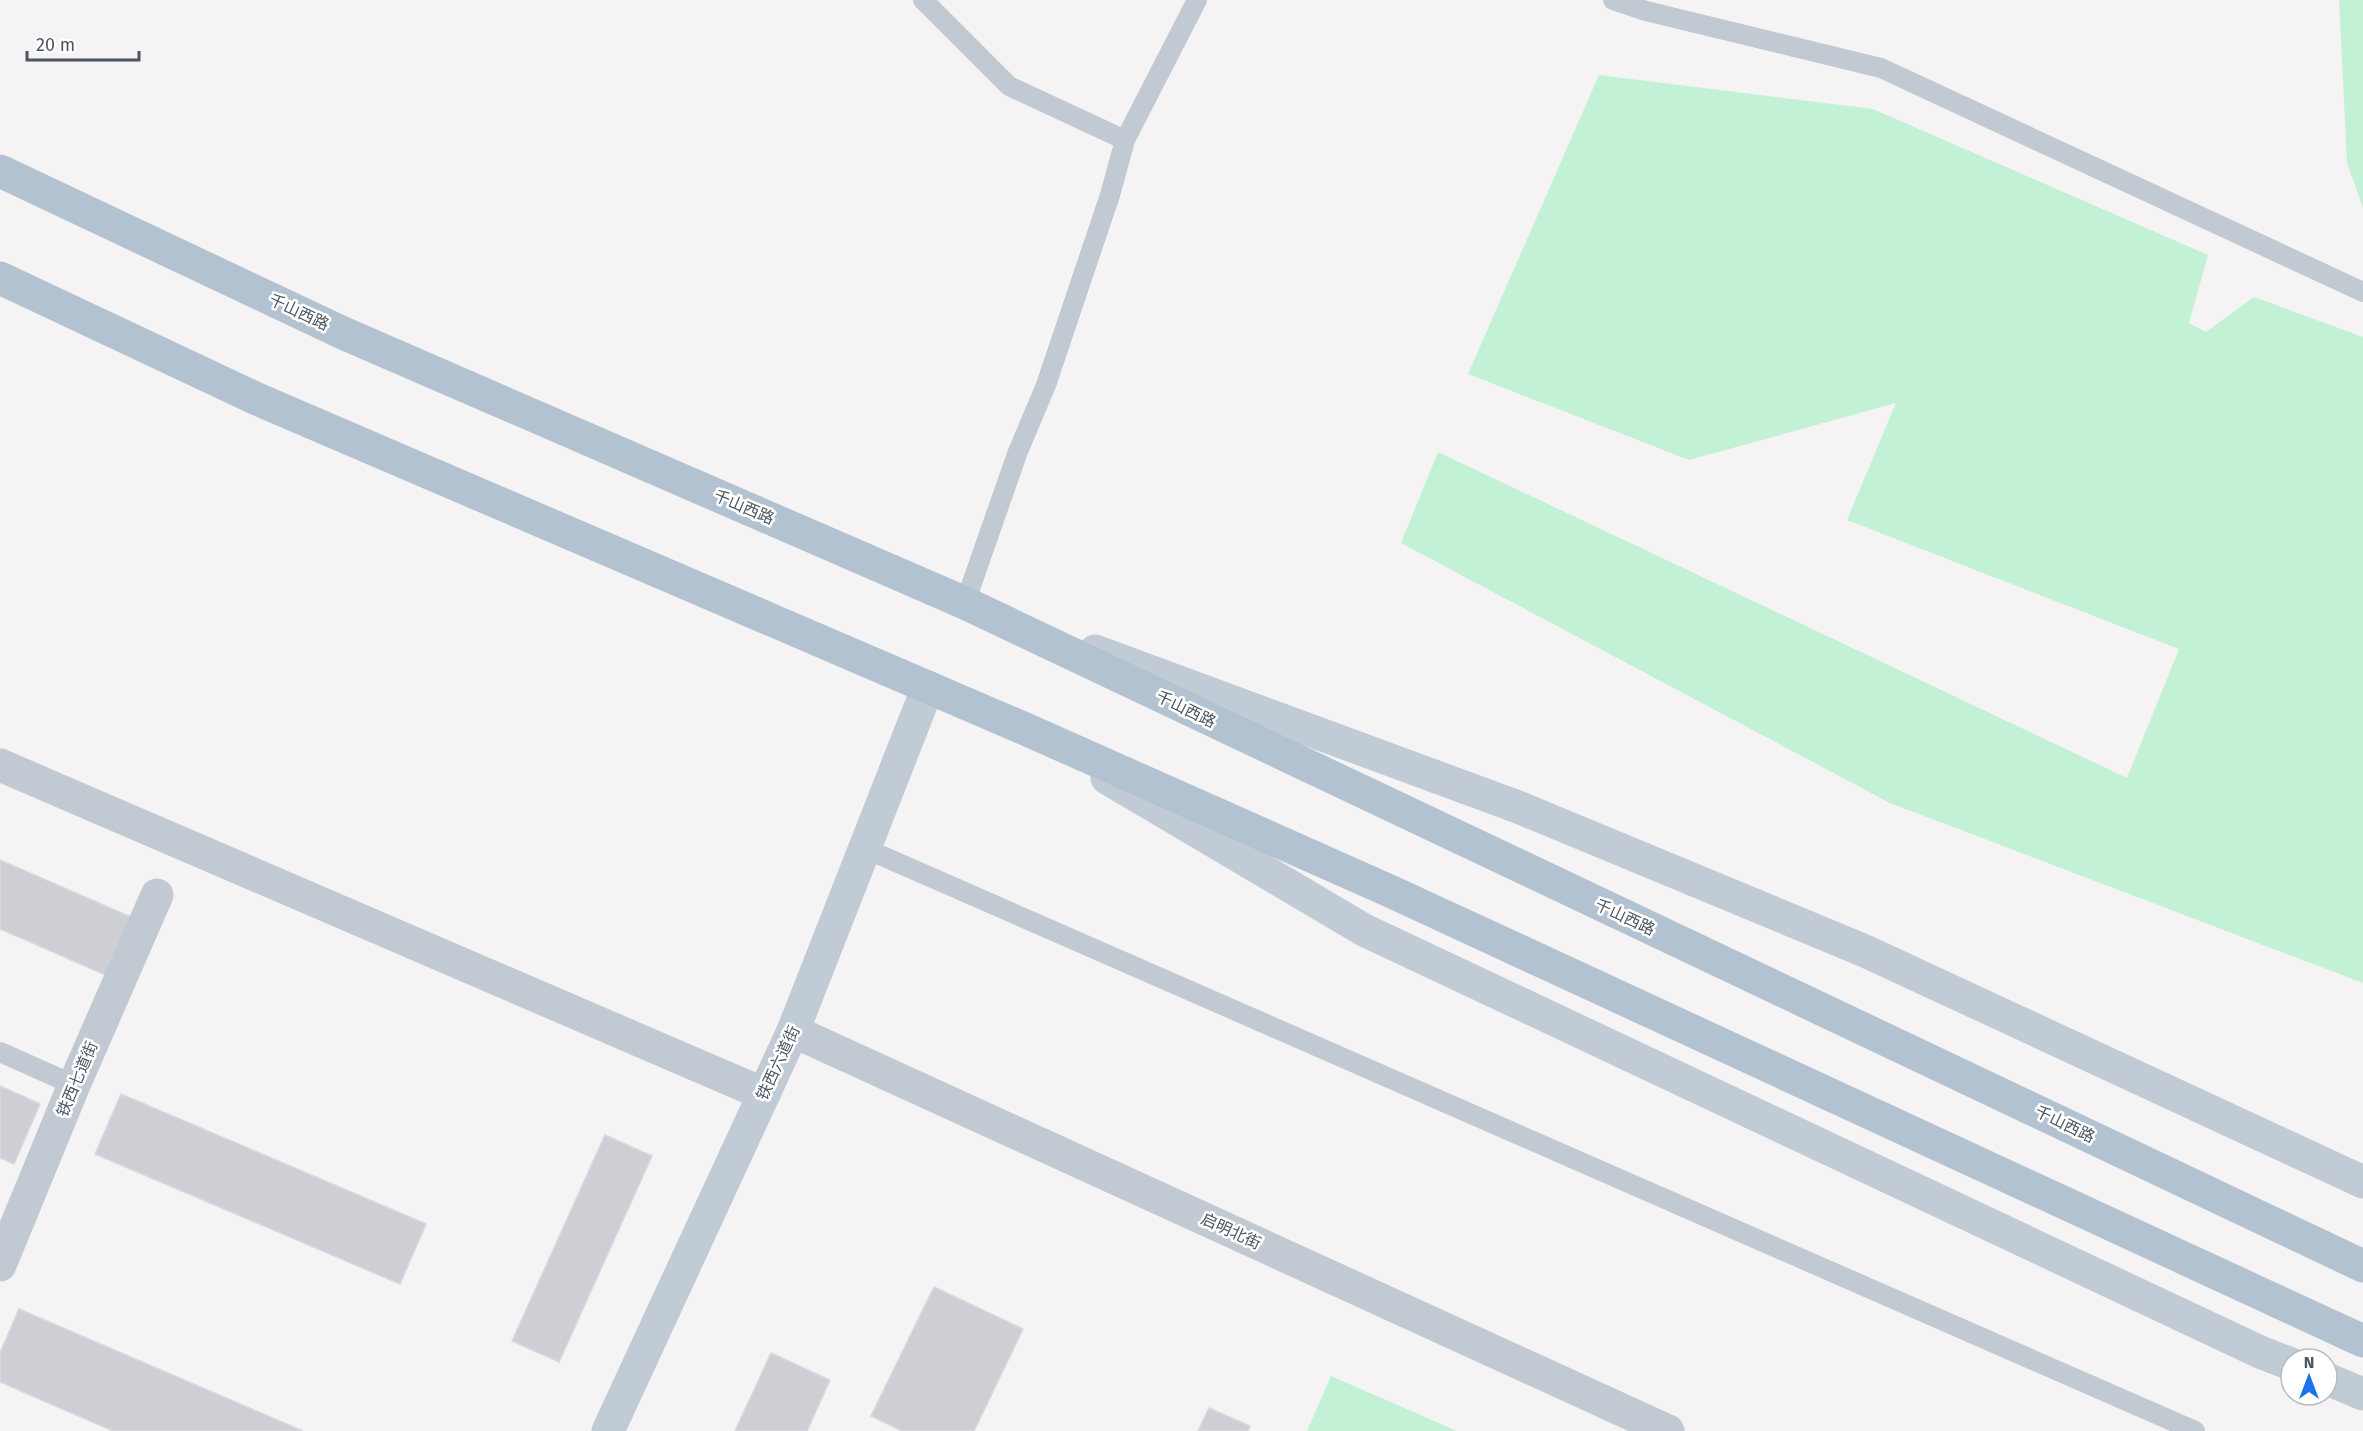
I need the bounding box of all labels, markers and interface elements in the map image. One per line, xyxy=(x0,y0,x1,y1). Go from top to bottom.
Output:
scale bar xyxy=(27,24,140,62)
text: 20 m xyxy=(36,34,75,56)
street label: 千山西路 xyxy=(266,290,332,334)
street label: 千山西路 xyxy=(711,486,777,528)
street label: 千山西路 xyxy=(1153,686,1219,732)
street label: 千山西路 xyxy=(1592,895,1658,939)
street label: 铁西六道街 xyxy=(752,1023,804,1103)
street label: 铁西七道街 xyxy=(53,1038,101,1120)
street label: 千山西路 xyxy=(2032,1101,2098,1147)
street label: 启明北街 xyxy=(1198,1209,1264,1253)
north arrow xyxy=(2279,1347,2339,1407)
text: N xyxy=(2304,1353,2314,1372)

